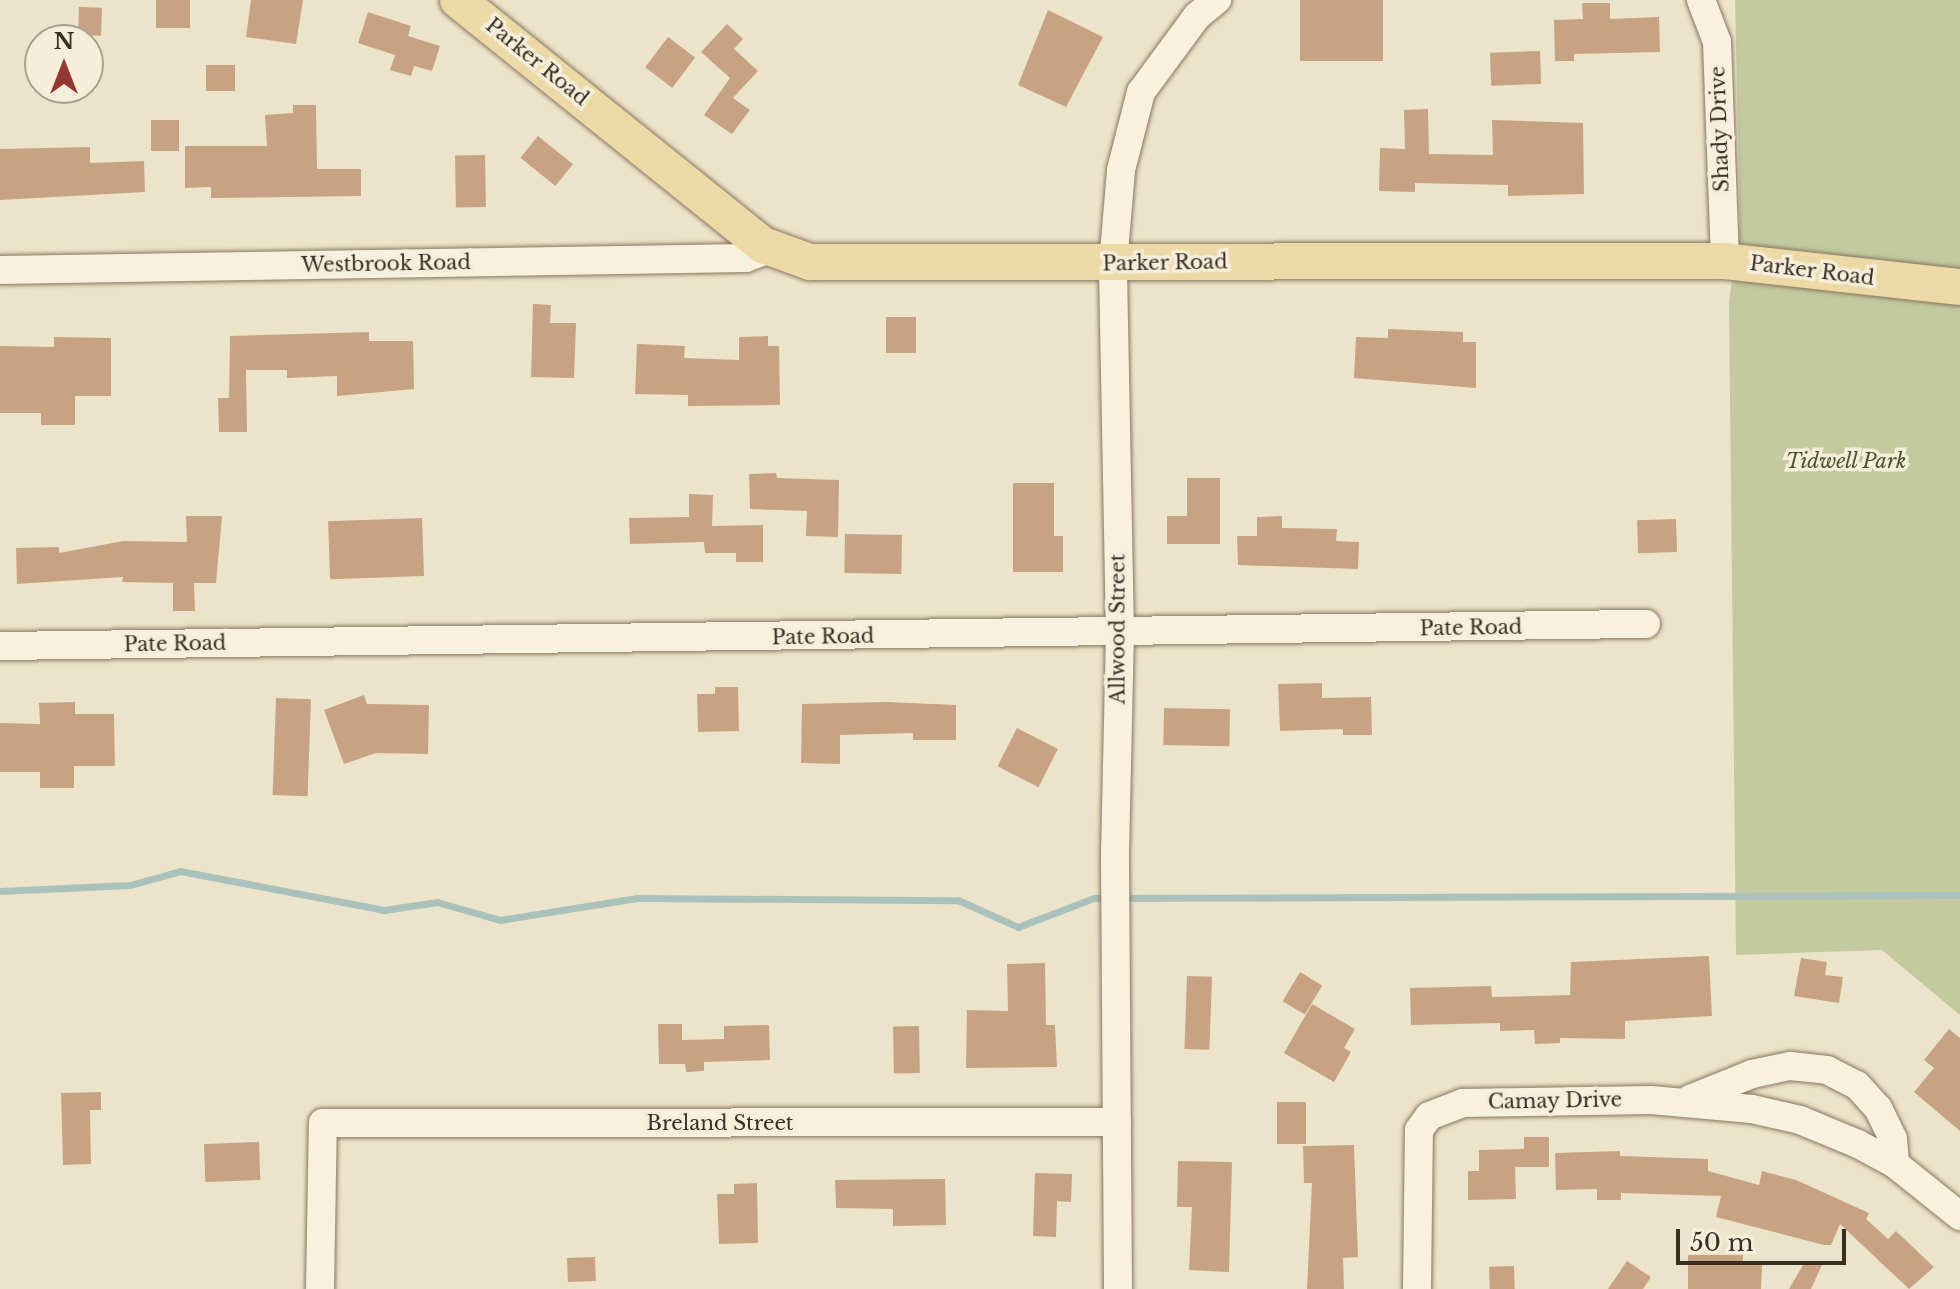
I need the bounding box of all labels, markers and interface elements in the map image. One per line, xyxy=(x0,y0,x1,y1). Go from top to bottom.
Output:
street label: Parker Road xyxy=(481,13,593,111)
north arrow xyxy=(24,24,104,104)
text: N xyxy=(54,28,74,55)
street label: Shady Drive xyxy=(1706,65,1734,193)
street label: Parker Road xyxy=(1102,250,1228,276)
street label: Westbrook Road xyxy=(301,251,471,277)
street label: Parker Road xyxy=(1748,251,1876,291)
park label: Tidwell Park xyxy=(1785,449,1907,473)
street label: Allwood Street xyxy=(1106,554,1130,704)
street label: Pate Road xyxy=(1420,615,1522,641)
street label: Pate Road xyxy=(772,624,874,650)
street label: Pate Road xyxy=(124,631,226,657)
street label: Camay Drive xyxy=(1487,1088,1623,1114)
street label: Breland Street xyxy=(647,1111,793,1135)
scale bar xyxy=(1680,1213,1850,1263)
text: 50 m xyxy=(1690,1228,1753,1257)

